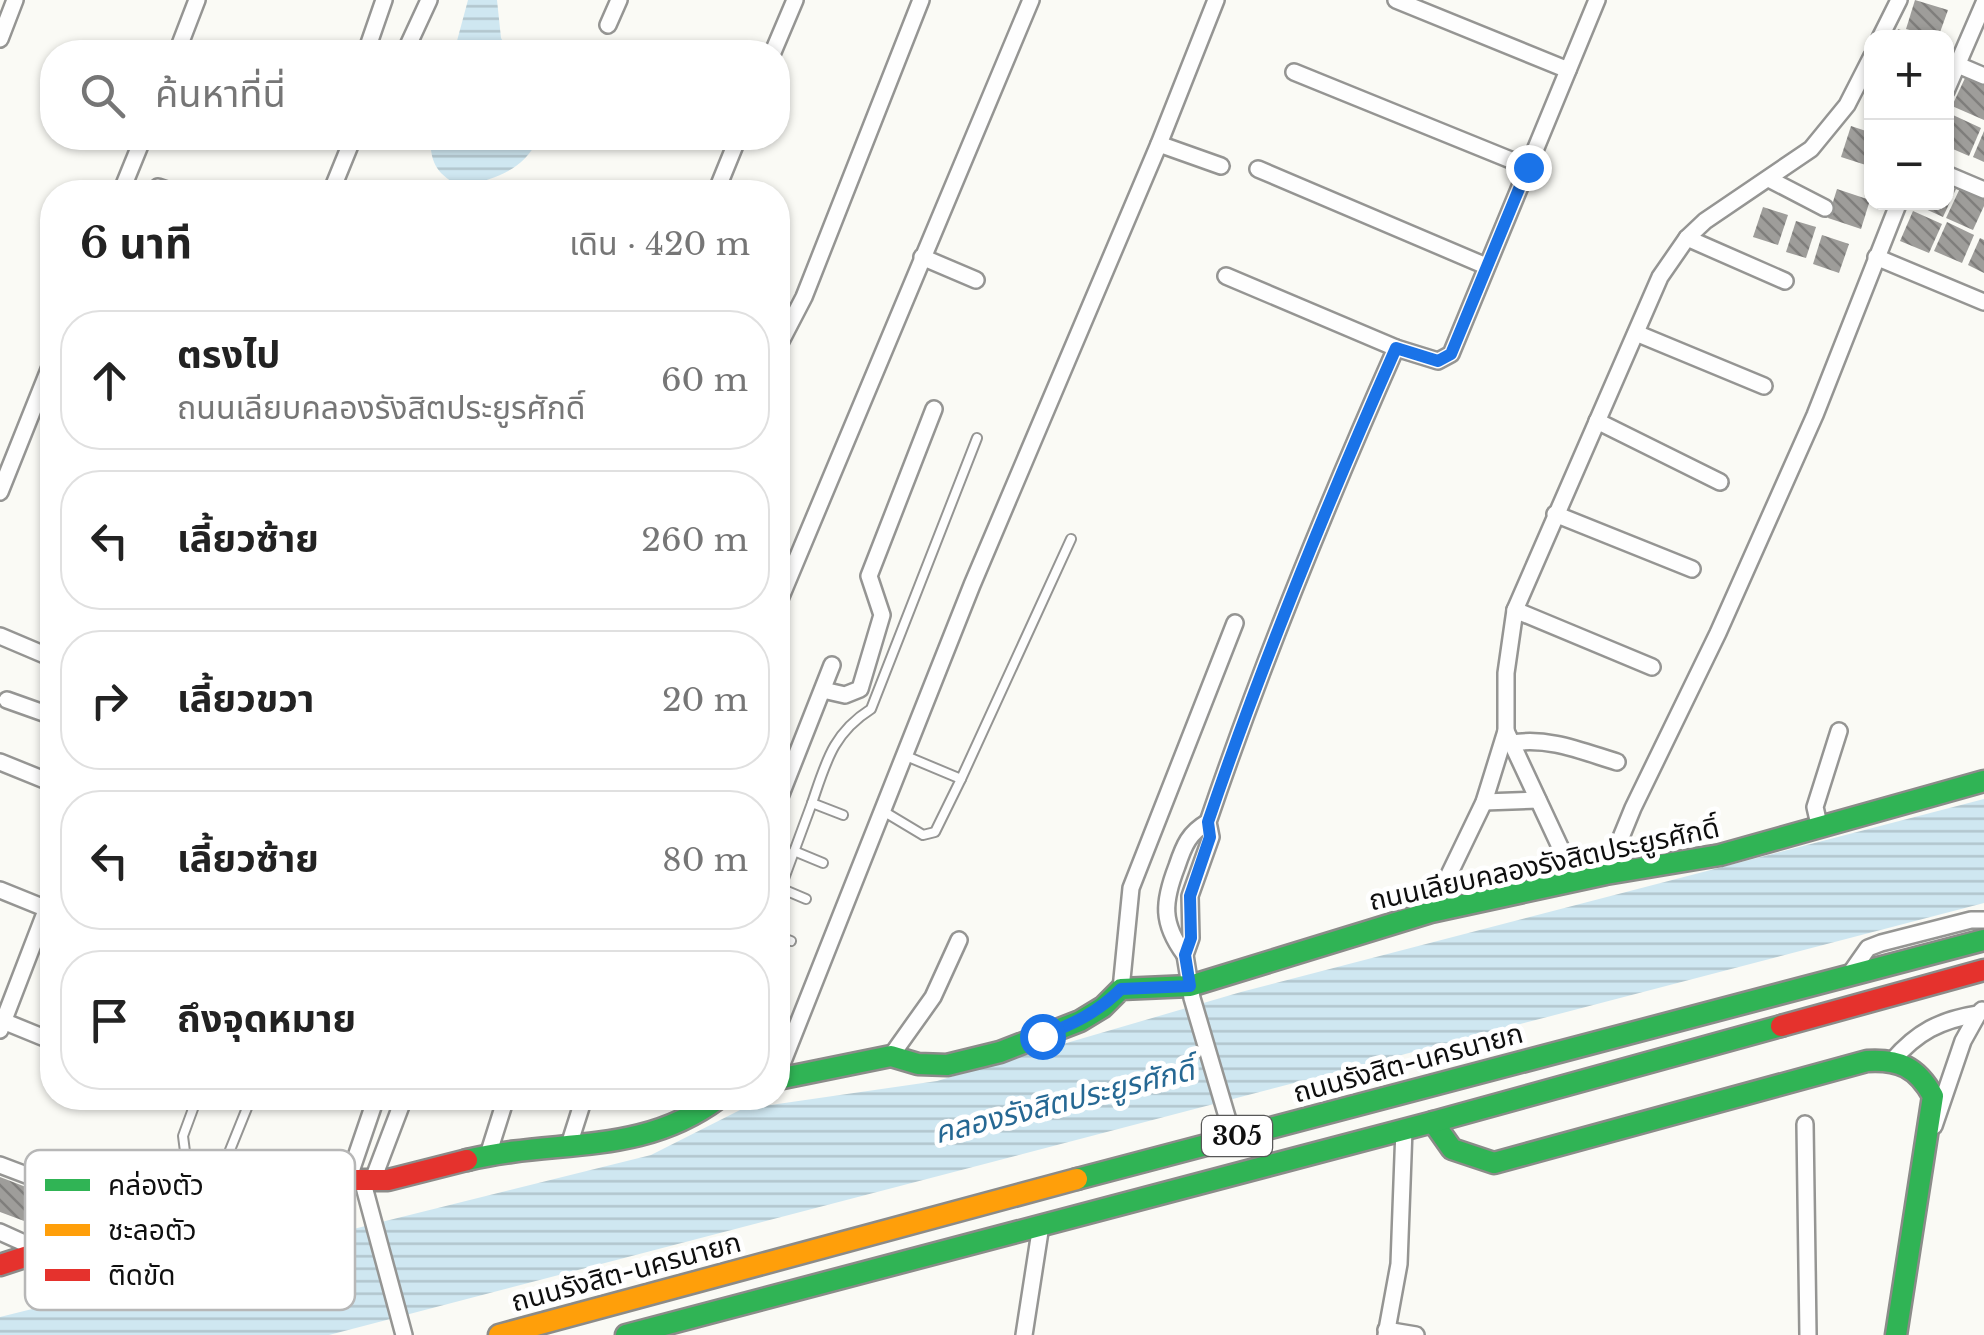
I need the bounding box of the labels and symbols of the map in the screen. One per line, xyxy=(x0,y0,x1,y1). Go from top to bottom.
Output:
route end xyxy=(1506,145,1552,191)
street label: ถนนเลียบคลองรังสิตประยูรศักดิ์ xyxy=(1366,810,1722,918)
route start xyxy=(1020,1014,1066,1060)
street label: ถนนรังสิต-นครนายก xyxy=(1289,1015,1527,1111)
water label: คลองรังสิตประยูรศักดิ์ xyxy=(930,1049,1206,1151)
road number: 305 xyxy=(1202,1116,1272,1156)
legend xyxy=(25,1150,355,1310)
text: คล่องตัว xyxy=(108,1168,204,1203)
text: ชะลอตัว xyxy=(108,1213,197,1248)
street label: ถนนรังสิต-นครนายก xyxy=(507,1224,745,1320)
text: ติดขัด xyxy=(108,1258,176,1293)

